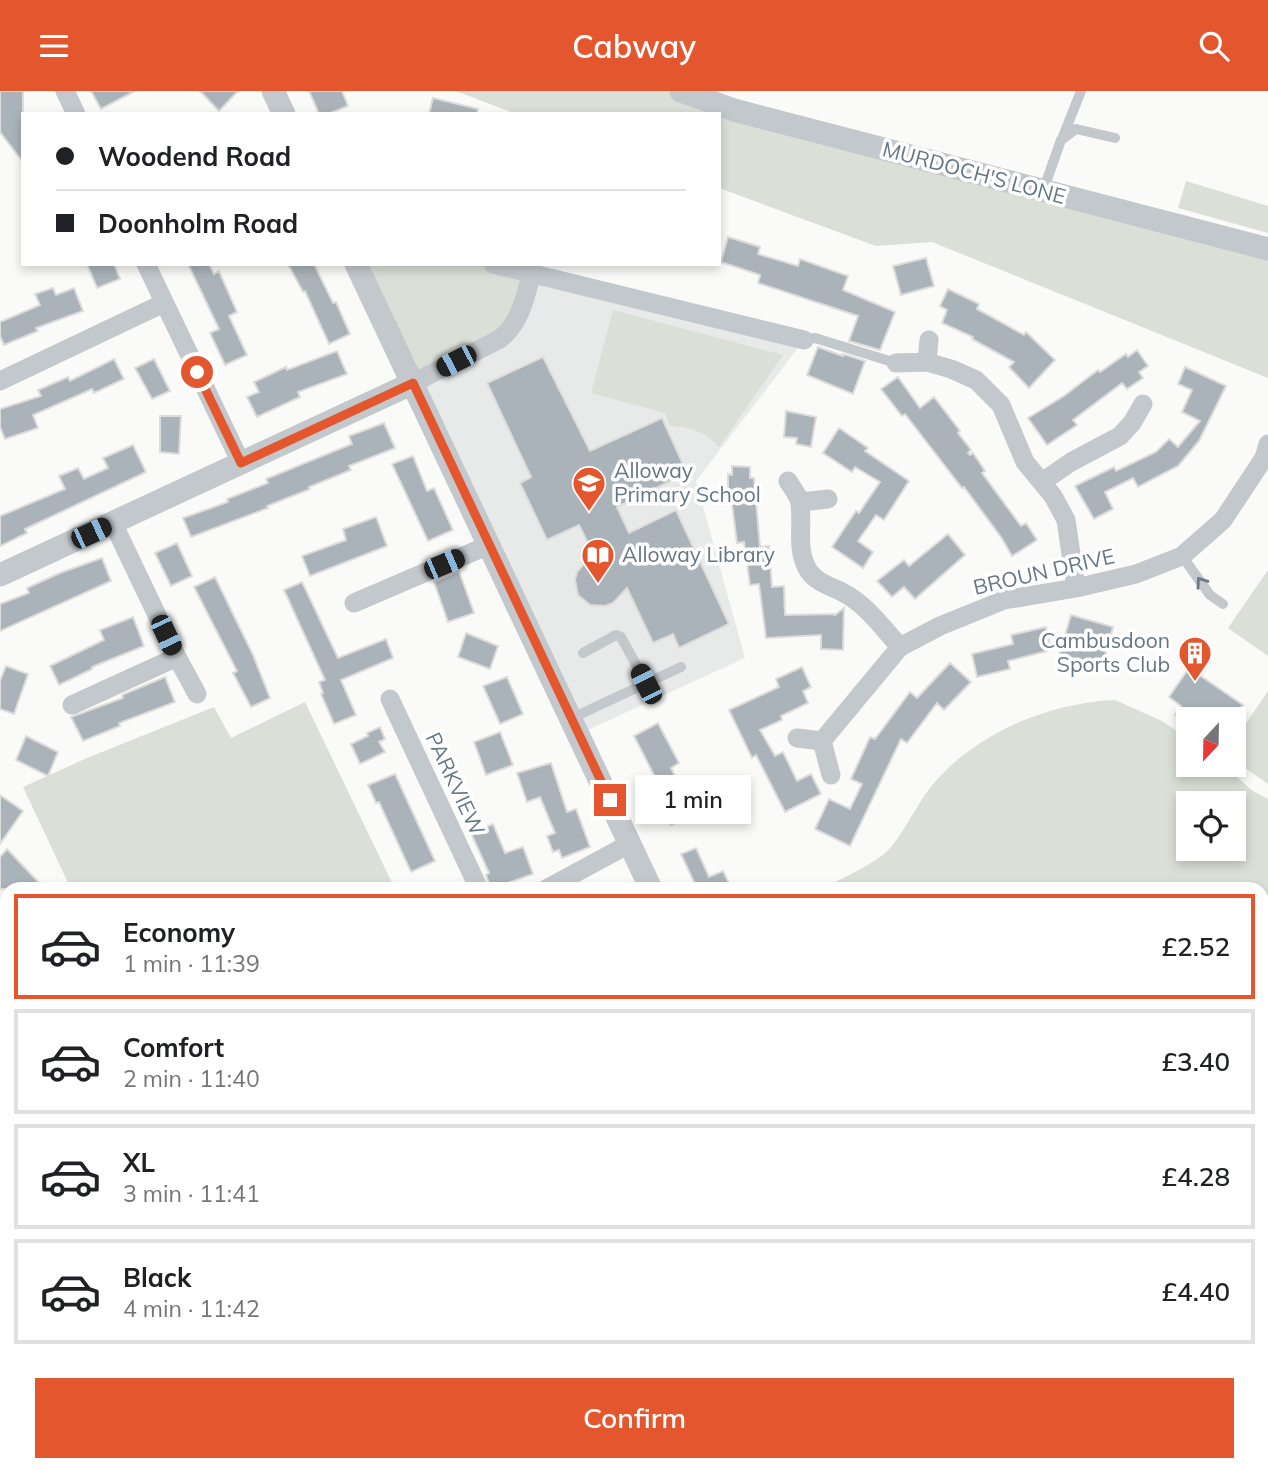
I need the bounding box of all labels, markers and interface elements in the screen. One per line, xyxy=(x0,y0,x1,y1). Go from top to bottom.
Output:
text: Cabway xyxy=(572,26,696,66)
icon: menu xyxy=(35,27,73,65)
icon: search xyxy=(1195,27,1233,65)
street label: MURDOCH'S LONE xyxy=(880,135,1069,209)
text: Woodend Road xyxy=(98,140,291,173)
text: Doonholm Road xyxy=(98,207,298,240)
car xyxy=(433,342,480,380)
route start xyxy=(181,356,213,388)
place label: Alloway Primary School xyxy=(614,457,761,507)
school or university icon: Alloway Primary School xyxy=(570,464,608,513)
car xyxy=(68,515,115,551)
library icon: Alloway Library xyxy=(579,536,617,585)
place label: Alloway Library xyxy=(622,541,775,567)
street label: BROUN DRIVE xyxy=(971,542,1117,600)
car xyxy=(421,546,468,582)
one-way arrow xyxy=(1197,577,1209,590)
car xyxy=(148,612,185,658)
place label: Cambusdoon Sports Club xyxy=(1041,627,1170,677)
building icon: Cambusdoon Sports Club xyxy=(1176,634,1214,683)
car xyxy=(628,661,665,707)
north arrow xyxy=(1176,707,1246,777)
map controls xyxy=(1176,707,1246,861)
street label: PARKVIEW xyxy=(421,728,491,839)
callout: 1 min xyxy=(634,775,750,825)
route end xyxy=(594,784,626,816)
text: 1 min xyxy=(663,785,723,814)
button: locate xyxy=(1176,791,1246,861)
icon: car xyxy=(39,915,102,978)
text: Economy xyxy=(123,916,235,949)
text: £2.52 xyxy=(1161,930,1230,963)
text: 1 min · 11:39 xyxy=(123,949,260,978)
icon: car xyxy=(39,1030,102,1093)
text: Comfort xyxy=(123,1031,224,1064)
text: £3.40 xyxy=(1161,1045,1230,1078)
text: 2 min · 11:40 xyxy=(123,1064,260,1093)
icon: car xyxy=(39,1145,102,1208)
text: XL xyxy=(123,1146,155,1179)
text: £4.28 xyxy=(1161,1160,1230,1193)
text: 3 min · 11:41 xyxy=(123,1179,260,1208)
icon: car xyxy=(39,1260,102,1323)
text: Black xyxy=(123,1261,191,1294)
text: £4.40 xyxy=(1161,1275,1230,1308)
text: 4 min · 11:42 xyxy=(123,1294,260,1323)
button: Confirm xyxy=(35,1378,1234,1458)

